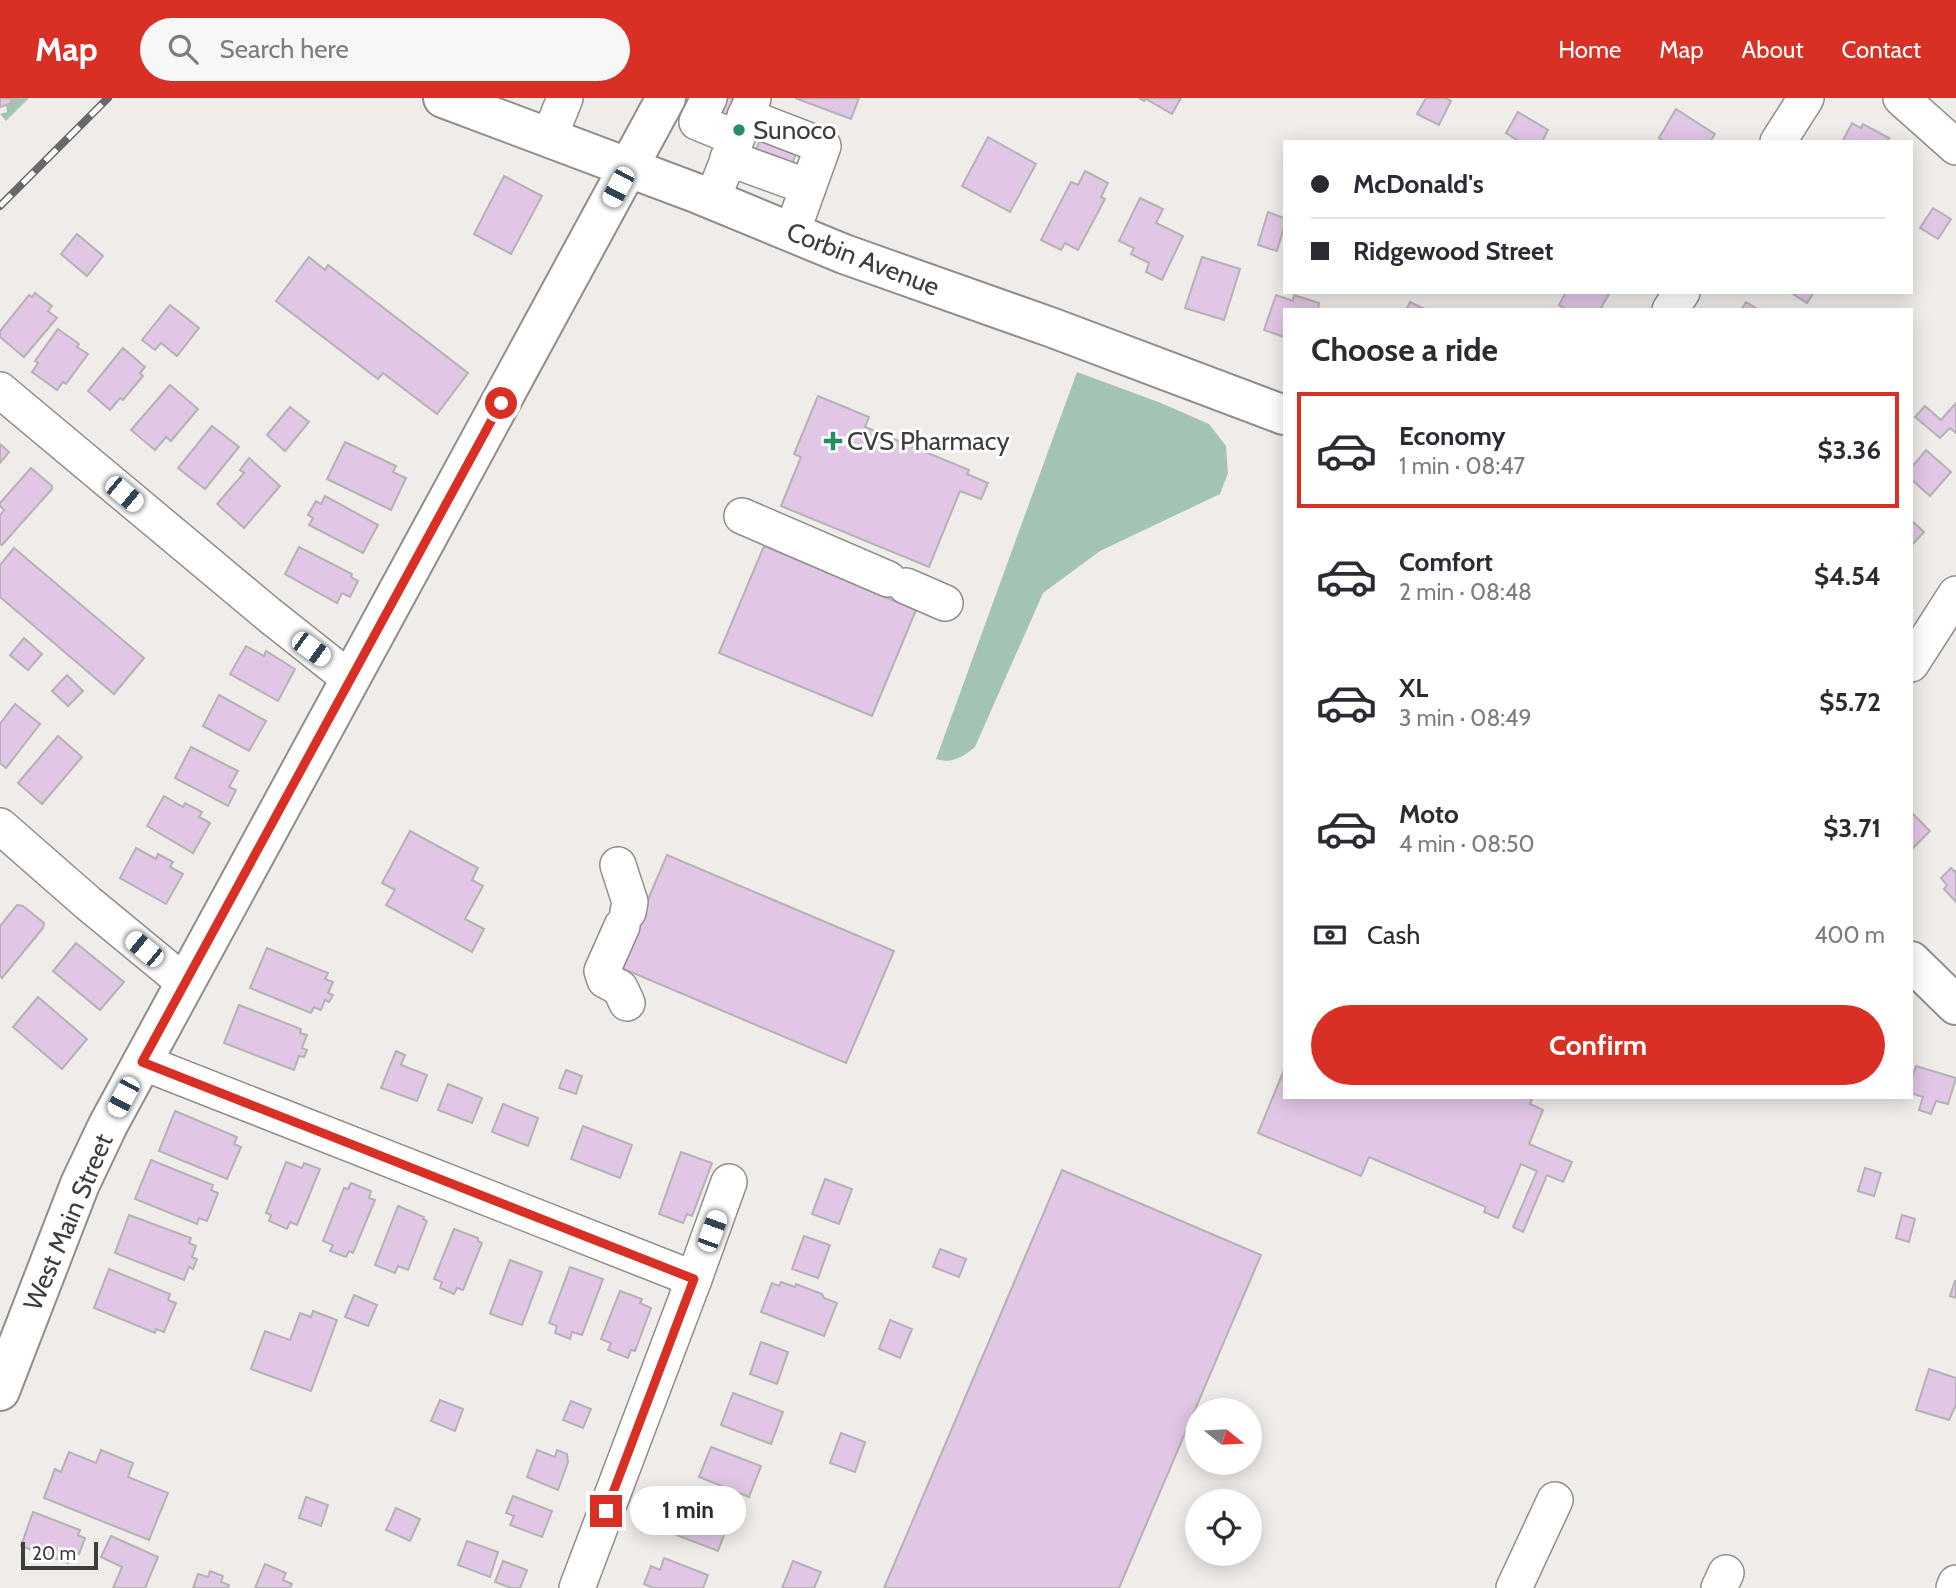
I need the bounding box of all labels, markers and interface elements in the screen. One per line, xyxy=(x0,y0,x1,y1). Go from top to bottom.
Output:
search box xyxy=(140,18,630,81)
text: Map xyxy=(35,29,98,69)
icon: search xyxy=(164,30,202,68)
text: Search here xyxy=(220,33,349,65)
text: Home xyxy=(1558,35,1621,64)
text: Map xyxy=(1659,35,1704,64)
text: About xyxy=(1742,35,1804,64)
text: Contact xyxy=(1842,35,1921,64)
place label: Sunoco xyxy=(753,114,836,146)
marker: Sunoco xyxy=(731,122,747,138)
car xyxy=(599,164,638,210)
text: McDonald's xyxy=(1353,168,1484,200)
street label: Corbin Avenue xyxy=(782,215,944,303)
text: Ridgewood Street xyxy=(1353,235,1553,267)
text: Choose a ride xyxy=(1311,330,1498,369)
route start xyxy=(485,387,517,419)
icon: car xyxy=(1315,419,1378,482)
text: Economy xyxy=(1399,420,1505,452)
place label: CVS Pharmacy xyxy=(847,425,1010,457)
marker: CVS Pharmacy xyxy=(825,433,841,449)
text: $3.36 xyxy=(1818,434,1881,466)
text: 1 min · 08:47 xyxy=(1399,452,1525,480)
car xyxy=(102,472,147,516)
icon: car xyxy=(1315,545,1378,608)
text: Comfort xyxy=(1399,546,1493,578)
text: $4.54 xyxy=(1814,560,1881,592)
text: 2 min · 08:48 xyxy=(1399,578,1532,606)
car xyxy=(288,628,335,670)
icon: car xyxy=(1315,671,1378,734)
text: XL xyxy=(1399,672,1428,704)
text: $5.72 xyxy=(1819,686,1881,718)
text: 3 min · 08:49 xyxy=(1399,704,1531,732)
icon: car xyxy=(1315,797,1378,860)
text: Moto xyxy=(1399,798,1459,830)
text: $3.71 xyxy=(1823,812,1881,844)
text: 4 min · 08:50 xyxy=(1399,830,1534,858)
icon: cash xyxy=(1311,916,1349,954)
text: Cash xyxy=(1367,919,1420,951)
text: 400 m xyxy=(1814,921,1885,949)
car xyxy=(122,927,167,971)
button: Confirm xyxy=(1311,1005,1885,1085)
car xyxy=(104,1074,143,1120)
street label: West Main Street xyxy=(16,1129,120,1315)
car xyxy=(695,1208,730,1254)
north arrow xyxy=(1185,1398,1262,1475)
map controls xyxy=(1185,1398,1262,1566)
callout: 1 min xyxy=(630,1486,746,1536)
button: locate xyxy=(1185,1489,1262,1566)
route end xyxy=(590,1495,622,1527)
text: 1 min xyxy=(662,1496,714,1524)
scale bar xyxy=(21,1539,98,1571)
text: 20 m xyxy=(32,1542,76,1565)

